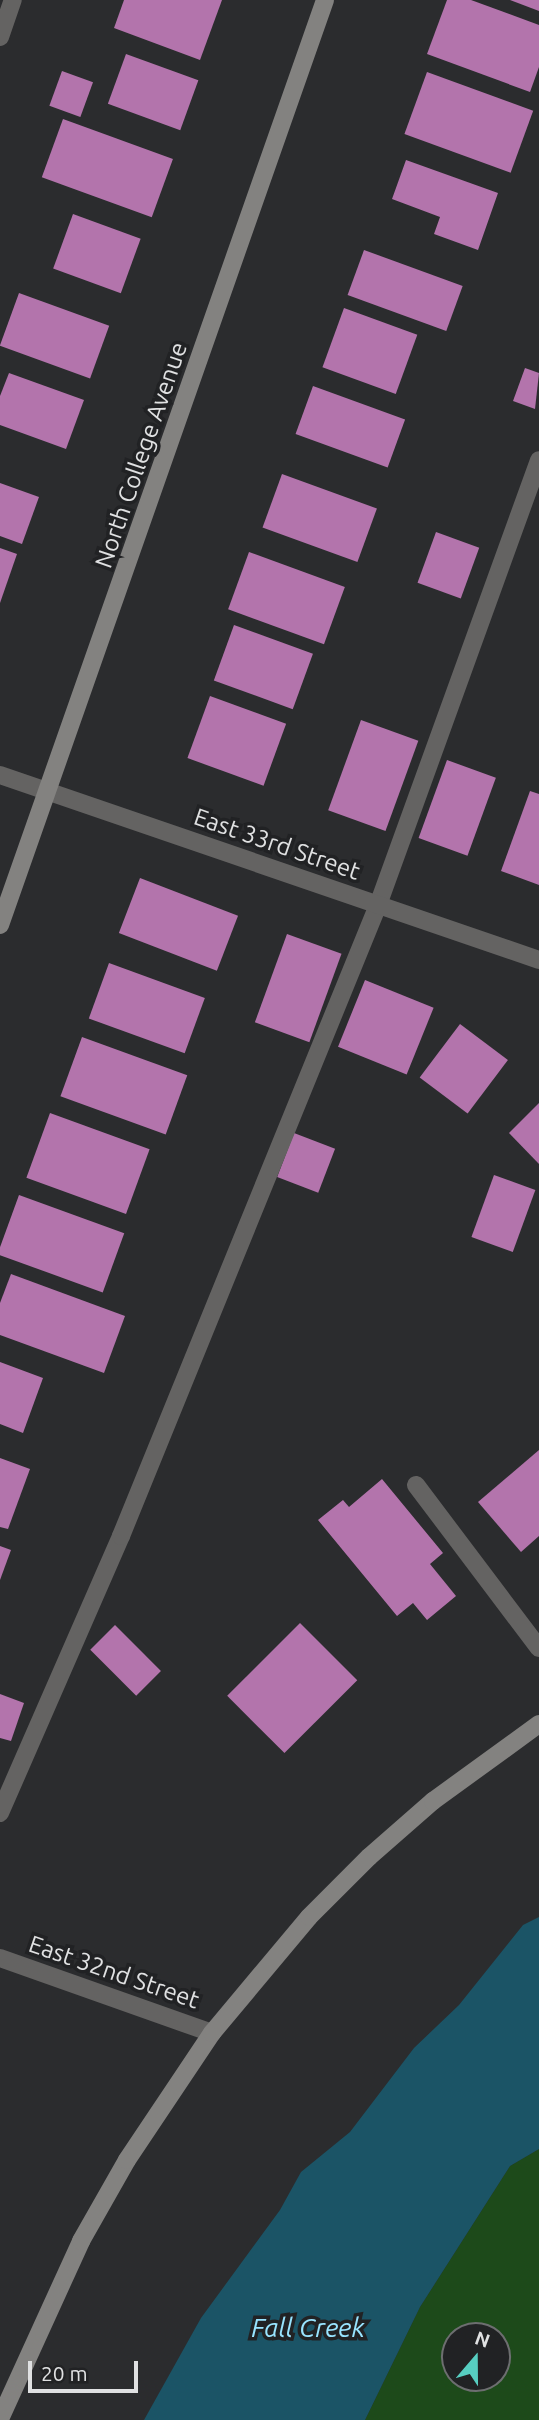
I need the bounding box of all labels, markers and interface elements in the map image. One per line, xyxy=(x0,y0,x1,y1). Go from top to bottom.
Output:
street label: North College Avenue xyxy=(89,338,193,572)
street label: East 33rd Street xyxy=(190,802,364,886)
street label: East 32nd Street xyxy=(25,1929,203,2015)
water label: Fall Creek xyxy=(251,2312,365,2344)
north arrow xyxy=(441,2322,511,2392)
text: N xyxy=(472,2326,493,2352)
scale bar xyxy=(32,2346,142,2390)
text: 20 m xyxy=(41,2361,88,2385)

